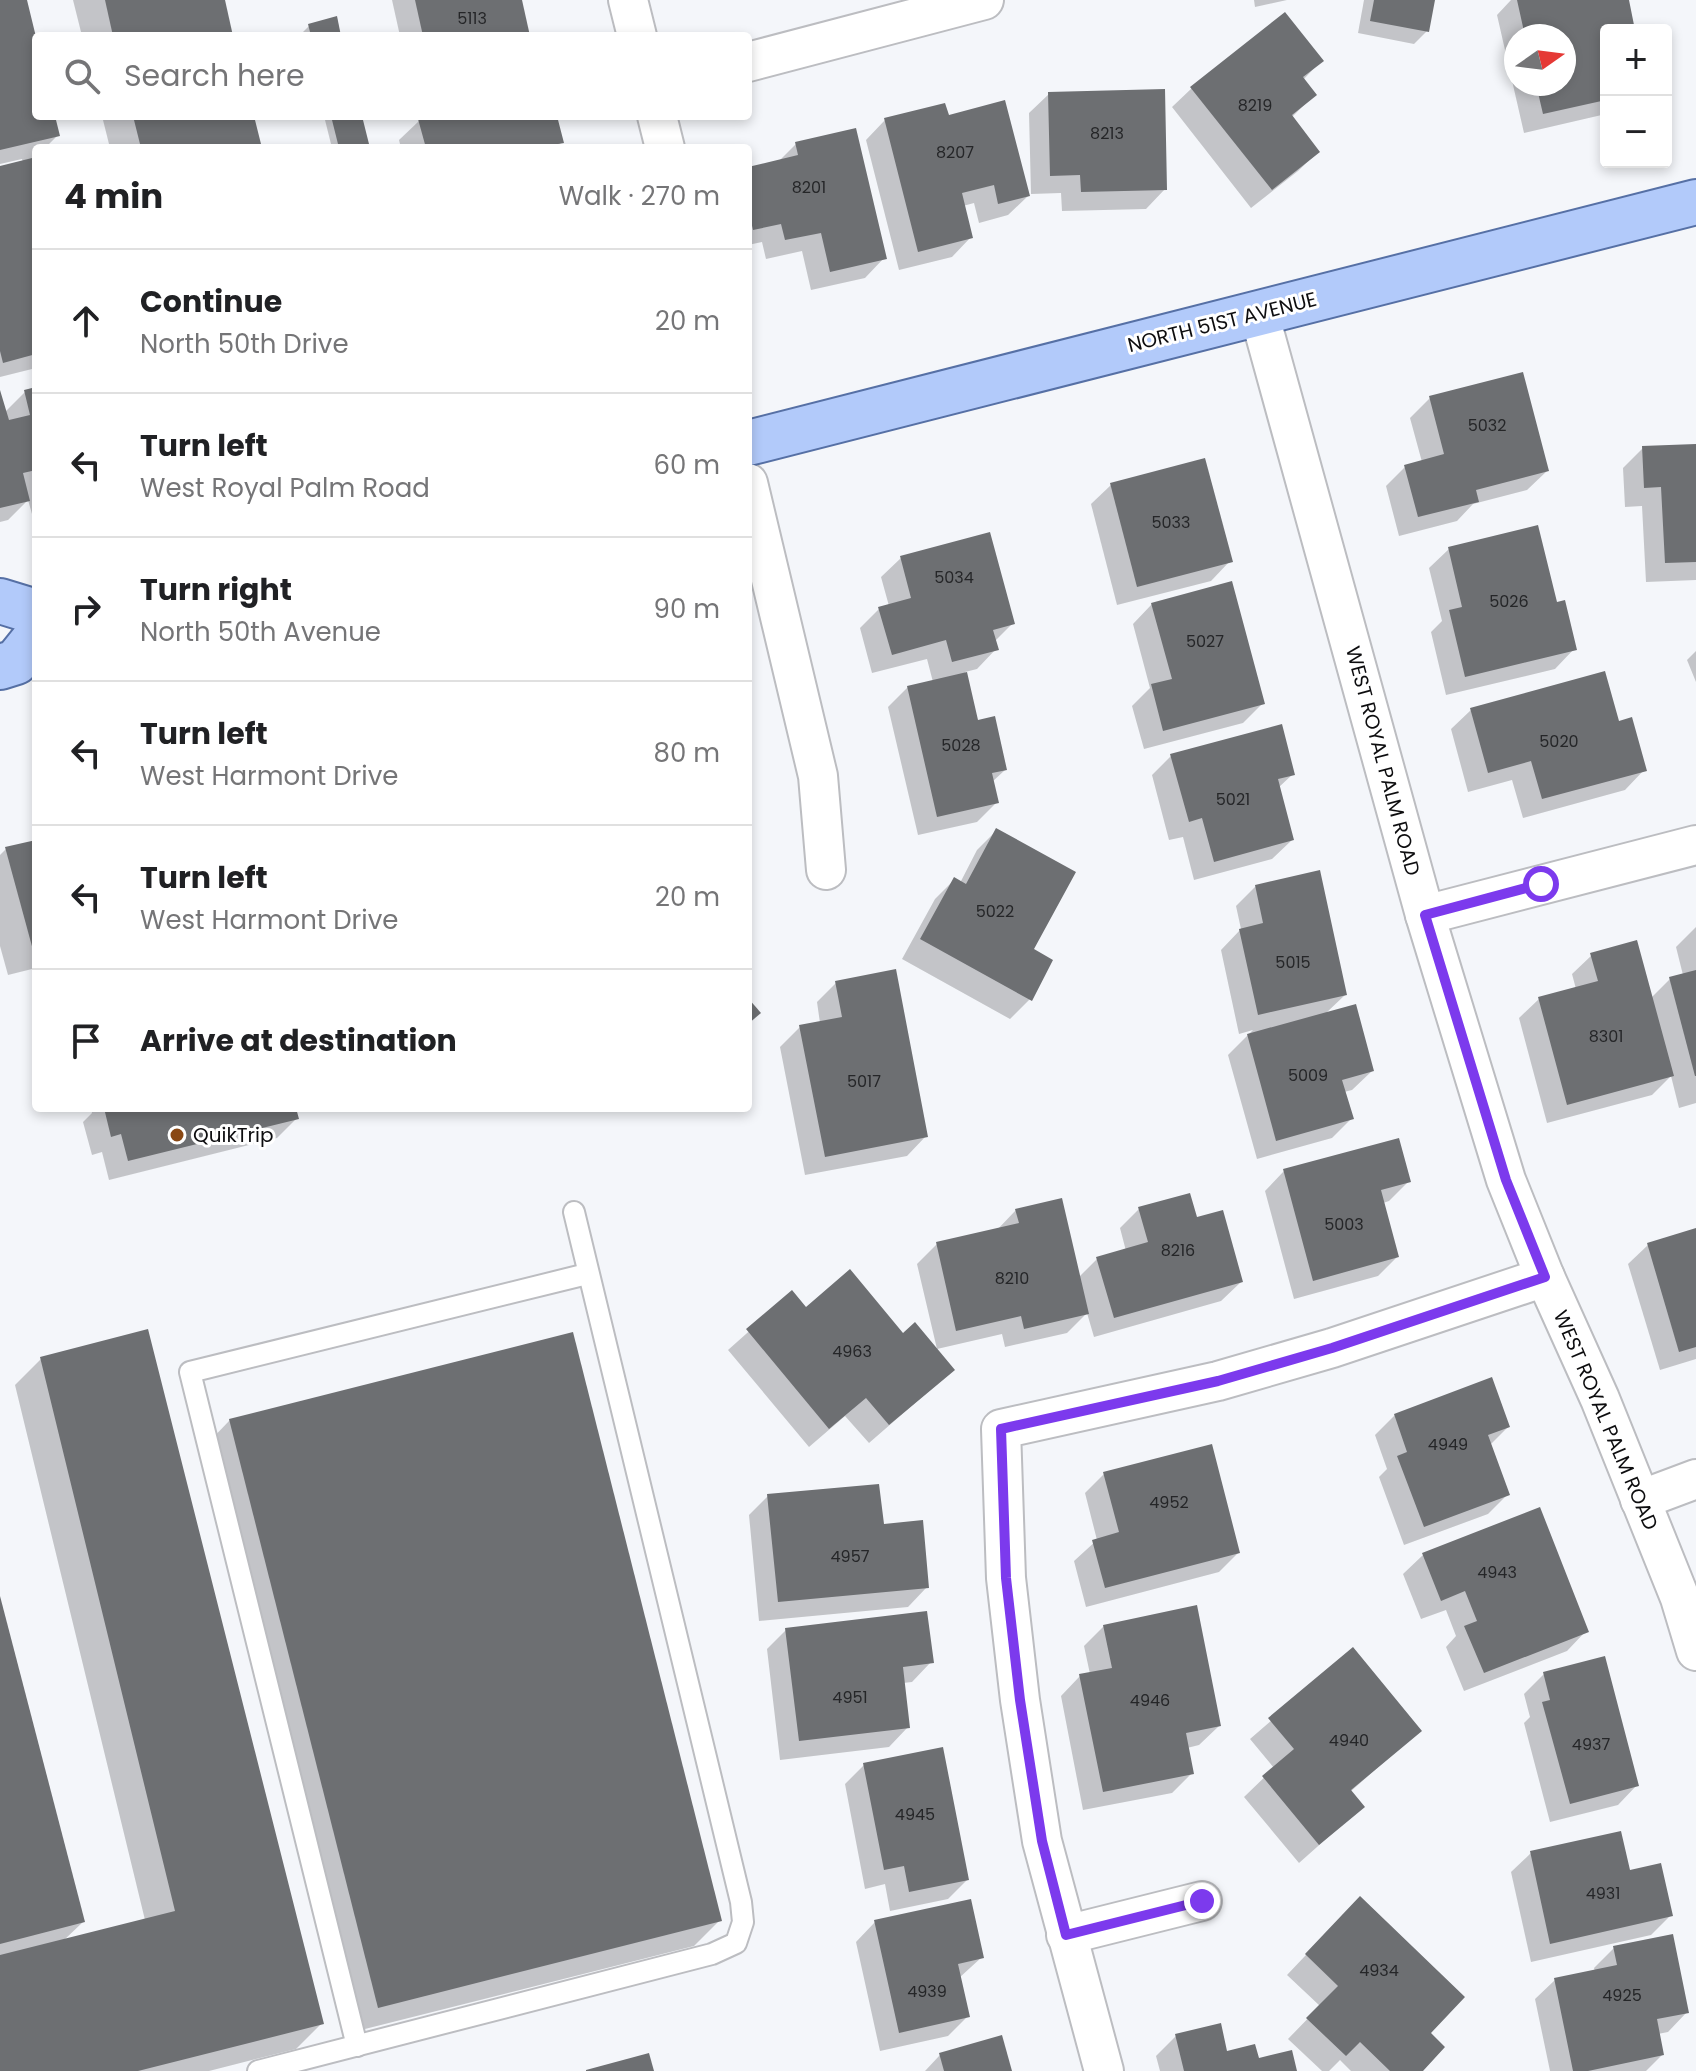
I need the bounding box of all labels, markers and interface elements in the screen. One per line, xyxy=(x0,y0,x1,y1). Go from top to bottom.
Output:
house number: 5113 xyxy=(457,7,487,30)
north arrow xyxy=(1504,24,1576,96)
map controls xyxy=(1600,24,1672,168)
button: + xyxy=(1600,24,1672,96)
search box xyxy=(32,32,752,120)
icon: search xyxy=(60,54,104,98)
text: Search here xyxy=(124,54,305,97)
house number: 8219 xyxy=(1238,94,1272,117)
button: − xyxy=(1600,96,1672,168)
house number: 8213 xyxy=(1090,122,1124,145)
house number: 8207 xyxy=(936,141,974,164)
text: 4 min xyxy=(64,172,163,220)
house number: 8201 xyxy=(792,176,826,199)
text: Walk · 270 m xyxy=(559,178,720,214)
text: Continue xyxy=(140,280,282,323)
street label: NORTH 51ST AVENUE xyxy=(1125,285,1319,359)
icon: ahead xyxy=(64,299,108,343)
text: 20 m xyxy=(655,303,720,339)
text: North 50th Drive xyxy=(140,326,349,362)
house number: 5032 xyxy=(1468,414,1506,437)
text: Turn left xyxy=(140,424,268,467)
icon: left xyxy=(64,443,108,487)
text: 60 m xyxy=(653,447,720,483)
text: West Royal Palm Road xyxy=(140,470,430,506)
house number: 5033 xyxy=(1152,511,1190,534)
house number: 5034 xyxy=(934,566,974,589)
text: Turn right xyxy=(140,568,292,611)
icon: right xyxy=(64,587,108,631)
house number: 5026 xyxy=(1489,590,1529,613)
text: 90 m xyxy=(654,591,720,627)
text: North 50th Avenue xyxy=(140,614,381,650)
house number: 5027 xyxy=(1186,630,1224,653)
street label: WEST ROYAL PALM ROAD xyxy=(1339,643,1427,879)
text: Turn left xyxy=(140,712,268,755)
house number: 5020 xyxy=(1539,730,1579,753)
icon: left xyxy=(64,731,108,775)
house number: 5028 xyxy=(941,734,981,757)
text: 80 m xyxy=(654,735,720,771)
text: West Harmont Drive xyxy=(140,758,398,794)
house number: 5021 xyxy=(1216,788,1250,811)
text: Turn left xyxy=(140,856,268,899)
route start xyxy=(1523,866,1559,902)
icon: left xyxy=(64,875,108,919)
text: 20 m xyxy=(655,879,720,915)
house number: 5022 xyxy=(976,900,1014,923)
text: West Harmont Drive xyxy=(140,902,398,938)
house number: 5015 xyxy=(1275,951,1311,974)
icon: arrive xyxy=(64,1019,108,1063)
text: Arrive at destination xyxy=(140,1019,457,1062)
house number: 8301 xyxy=(1589,1025,1623,1048)
house number: 5009 xyxy=(1288,1064,1328,1087)
house number: 5017 xyxy=(847,1070,881,1093)
place label: QuikTrip xyxy=(193,1121,274,1149)
marker: QuikTrip xyxy=(168,1126,186,1144)
house number: 5003 xyxy=(1324,1213,1364,1236)
house number: 8216 xyxy=(1161,1239,1195,1262)
house number: 8210 xyxy=(995,1267,1029,1290)
street label: WEST ROYAL PALM ROAD xyxy=(1547,1306,1665,1534)
house number: 4963 xyxy=(832,1340,872,1363)
house number: 4949 xyxy=(1428,1433,1468,1456)
house number: 4952 xyxy=(1149,1491,1189,1514)
house number: 4957 xyxy=(831,1545,870,1568)
house number: 4943 xyxy=(1477,1561,1517,1584)
house number: 4951 xyxy=(832,1686,868,1709)
house number: 4946 xyxy=(1130,1689,1170,1712)
house number: 4940 xyxy=(1329,1729,1369,1752)
house number: 4937 xyxy=(1572,1733,1610,1756)
house number: 4945 xyxy=(895,1803,935,1826)
house number: 4931 xyxy=(1586,1882,1620,1905)
route end xyxy=(1184,1883,1220,1919)
house number: 4934 xyxy=(1359,1959,1399,1982)
house number: 4939 xyxy=(907,1980,947,2003)
house number: 4925 xyxy=(1602,1984,1642,2007)

